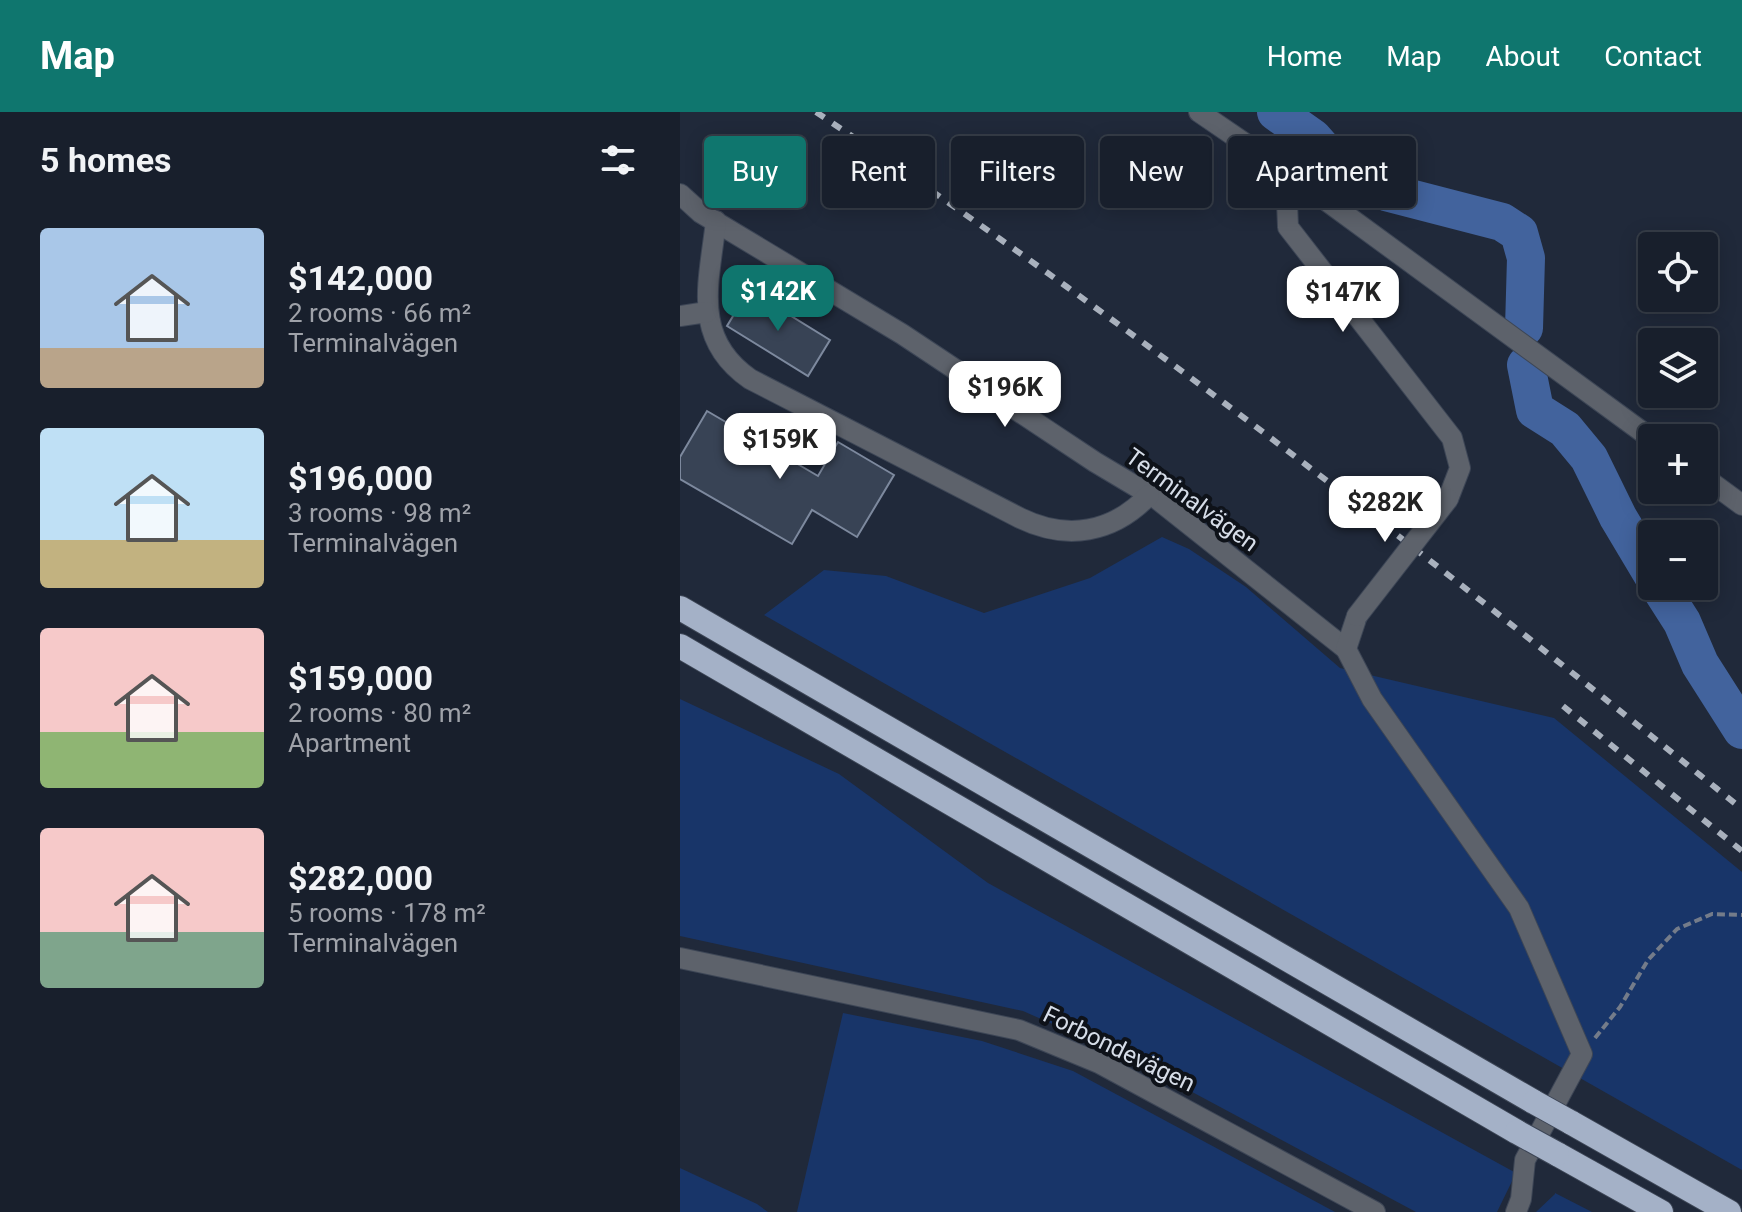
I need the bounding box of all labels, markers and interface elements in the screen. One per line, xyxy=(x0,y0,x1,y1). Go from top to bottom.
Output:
text: Map xyxy=(40,34,115,78)
text: Home xyxy=(1267,40,1342,73)
text: Map xyxy=(1386,40,1442,73)
text: About xyxy=(1486,40,1560,73)
text: Contact xyxy=(1604,40,1702,73)
chip: Buy xyxy=(704,136,806,208)
chip: Rent xyxy=(822,136,935,208)
chip: Filters xyxy=(951,136,1084,208)
chip: New xyxy=(1100,136,1212,208)
chip: Apartment xyxy=(1228,136,1416,208)
icon: filters xyxy=(596,138,640,182)
text: 5 homes xyxy=(40,140,171,180)
map controls xyxy=(1638,232,1718,600)
button: locate xyxy=(1638,232,1718,312)
text: $142,000 xyxy=(288,258,433,298)
icon: home xyxy=(104,260,200,356)
pin: $142K xyxy=(722,265,834,333)
pin: $147K xyxy=(1287,266,1399,334)
text: $142K xyxy=(740,276,816,306)
text: $147K xyxy=(1305,277,1381,307)
text: 2 rooms · 66 m² xyxy=(288,298,471,328)
text: Terminalvägen xyxy=(288,328,458,358)
button: layers xyxy=(1638,328,1718,408)
pin: $196K xyxy=(949,361,1061,429)
text: $196K xyxy=(967,372,1043,402)
pin: $159K xyxy=(724,413,836,481)
text: $159K xyxy=(742,424,818,454)
button: + xyxy=(1638,424,1718,504)
street label: Terminalvägen xyxy=(1120,443,1264,557)
text: $196,000 xyxy=(288,458,433,498)
icon: home xyxy=(104,460,200,556)
pin: $282K xyxy=(1329,476,1441,544)
text: $282K xyxy=(1347,487,1423,517)
text: 3 rooms · 98 m² xyxy=(288,498,471,528)
button: − xyxy=(1638,520,1718,600)
text: Terminalvägen xyxy=(288,528,458,558)
text: $159,000 xyxy=(288,658,433,698)
icon: home xyxy=(104,660,200,756)
text: 2 rooms · 80 m² xyxy=(288,698,471,728)
text: Apartment xyxy=(288,728,411,758)
text: $282,000 xyxy=(288,858,433,898)
icon: home xyxy=(104,860,200,956)
text: 5 rooms · 178 m² xyxy=(288,898,486,928)
text: Terminalvägen xyxy=(288,928,458,958)
street label: Forbondevägen xyxy=(1039,1000,1199,1098)

